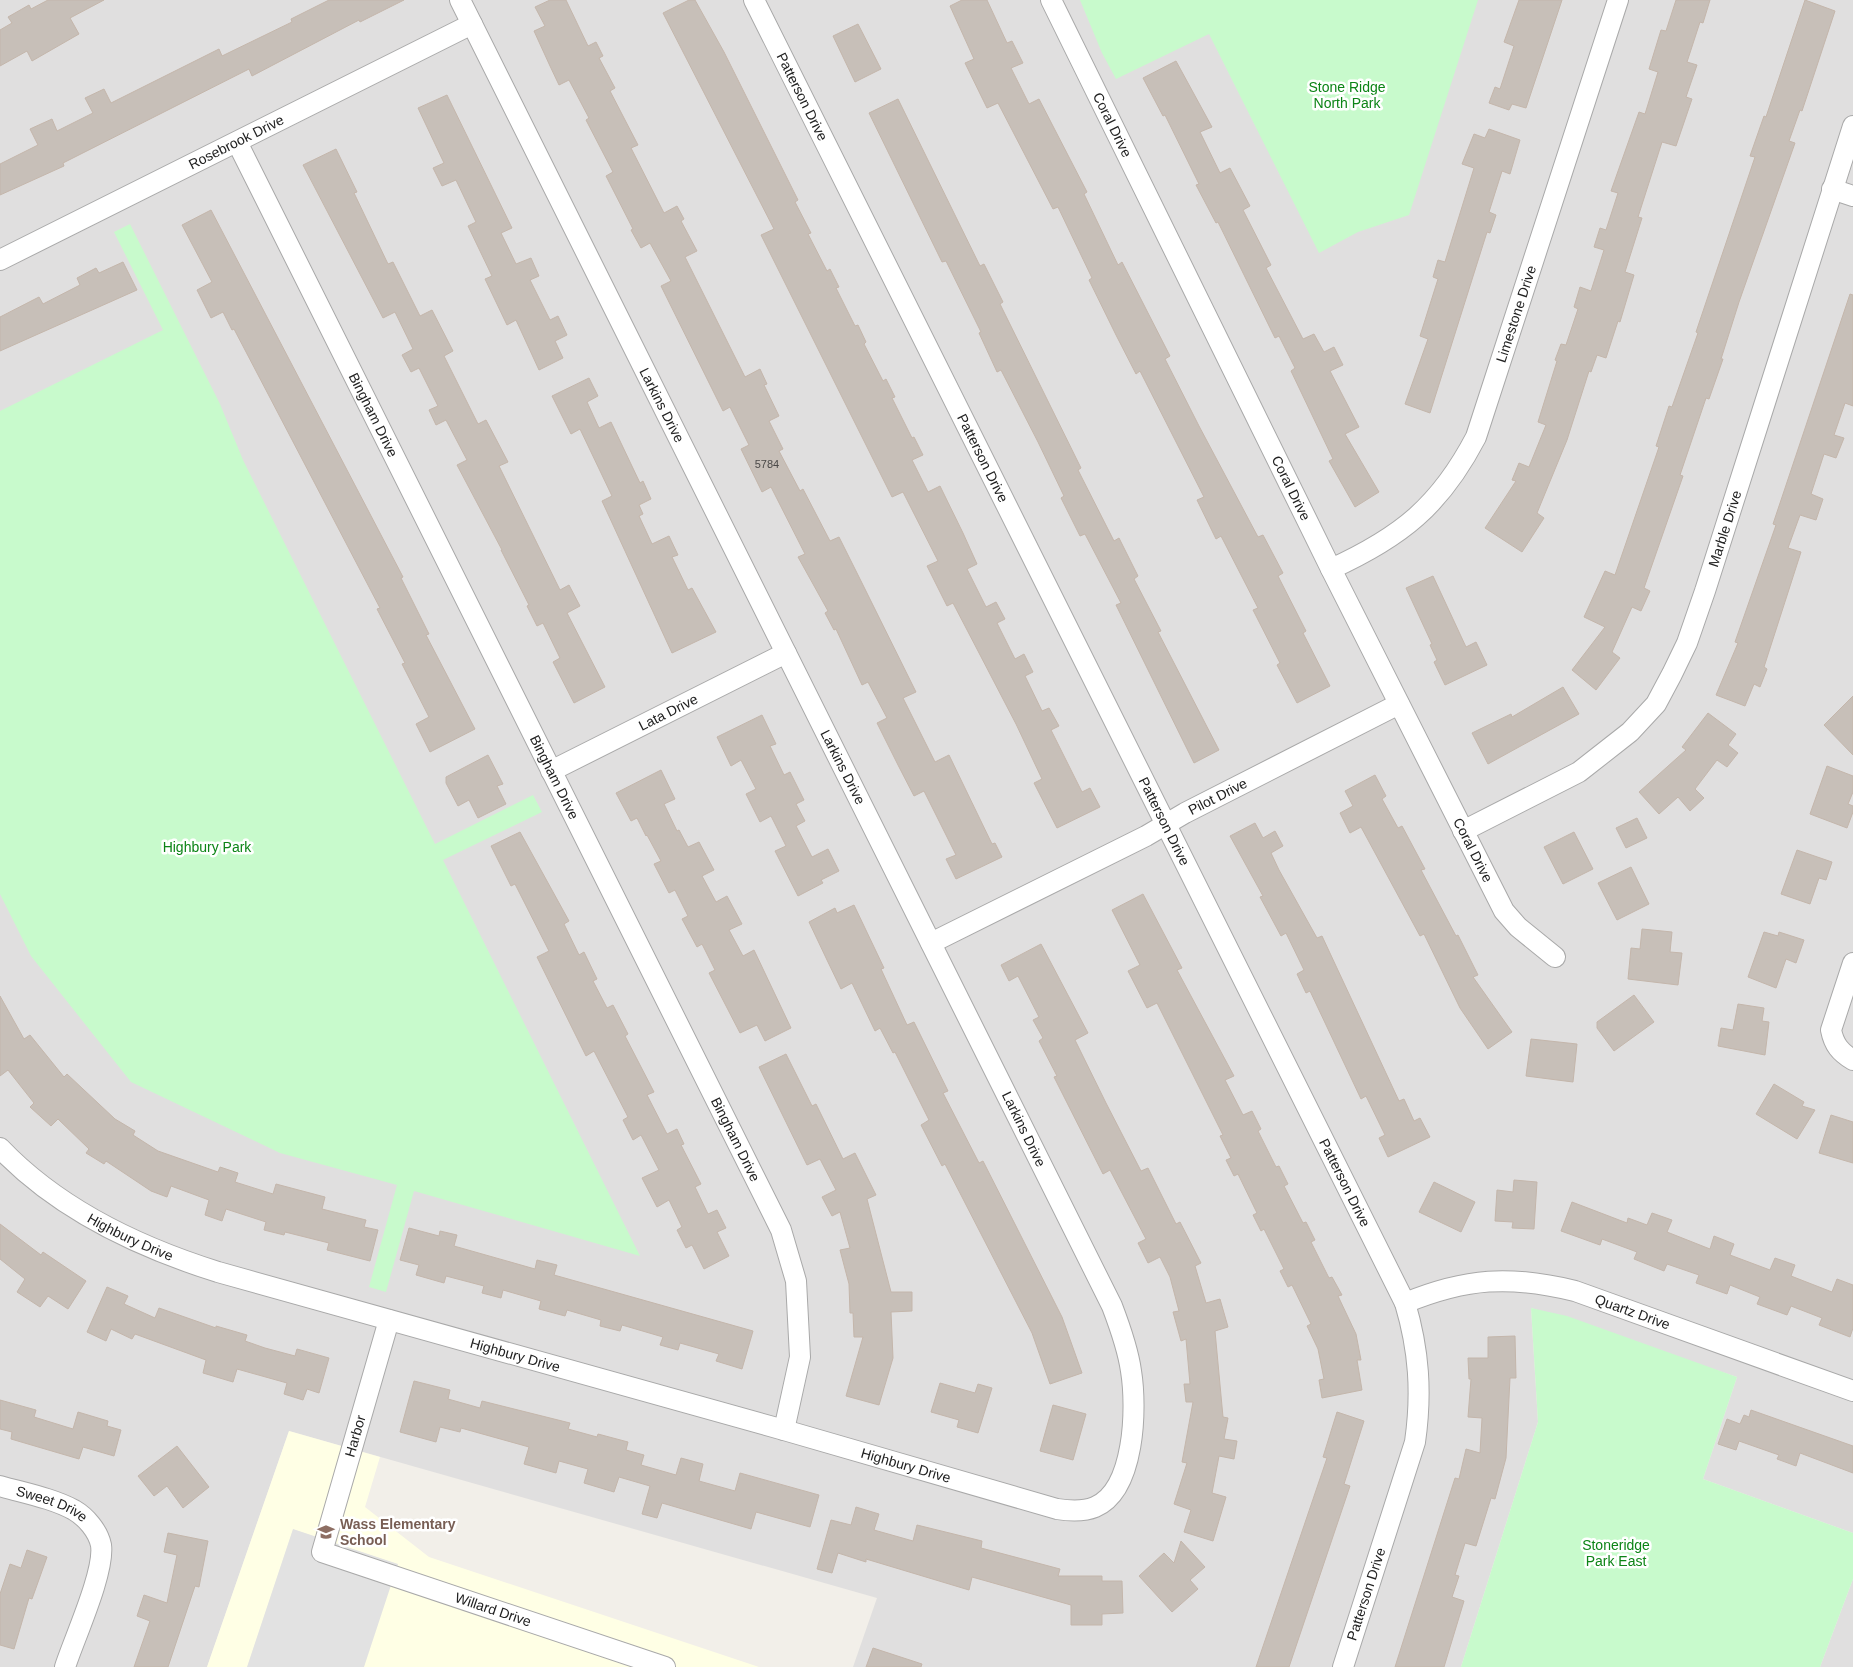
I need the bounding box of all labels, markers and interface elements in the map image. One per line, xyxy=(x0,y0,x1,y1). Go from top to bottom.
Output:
street label: Patterson Drive xyxy=(774,50,831,144)
park label: Stone Ridge North Park xyxy=(1308,79,1386,111)
street label: Coral Drive xyxy=(1090,90,1135,160)
street label: Rosebrook Drive xyxy=(186,111,287,172)
street label: Limestone Drive xyxy=(1493,263,1539,365)
street label: Larkins Drive xyxy=(636,365,688,445)
street label: Bingham Drive xyxy=(346,370,401,460)
street label: Patterson Drive xyxy=(954,411,1012,505)
street label: Coral Drive xyxy=(1269,453,1314,523)
house number: 5784 xyxy=(755,458,779,470)
street label: Marble Drive xyxy=(1705,488,1745,569)
street label: Lata Drive xyxy=(636,691,700,734)
street label: Larkins Drive xyxy=(817,727,869,807)
street label: Bingham Drive xyxy=(527,732,582,822)
street label: Patterson Drive xyxy=(1136,774,1193,868)
street label: Pilot Drive xyxy=(1185,775,1250,818)
street label: Coral Drive xyxy=(1450,815,1496,885)
park label: Highbury Park xyxy=(163,839,252,855)
street label: Larkins Drive xyxy=(999,1089,1049,1169)
street label: Bingham Drive xyxy=(708,1095,763,1184)
street label: Patterson Drive xyxy=(1316,1136,1374,1230)
street label: Highbury Drive xyxy=(85,1210,176,1264)
street label: Quartz Drive xyxy=(1593,1291,1672,1333)
street label: Highbury Drive xyxy=(468,1335,562,1375)
street label: Harbor xyxy=(341,1413,369,1459)
street label: Highbury Drive xyxy=(859,1445,953,1486)
street label: Sweet Drive xyxy=(15,1483,91,1525)
place label: Wass Elementary School xyxy=(340,1516,456,1548)
school or university icon: Wass Elementary School xyxy=(316,1522,336,1542)
park label: Stoneridge Park East xyxy=(1582,1537,1650,1569)
street label: Patterson Drive xyxy=(1343,1545,1389,1642)
street label: Willard Drive xyxy=(453,1589,534,1630)

